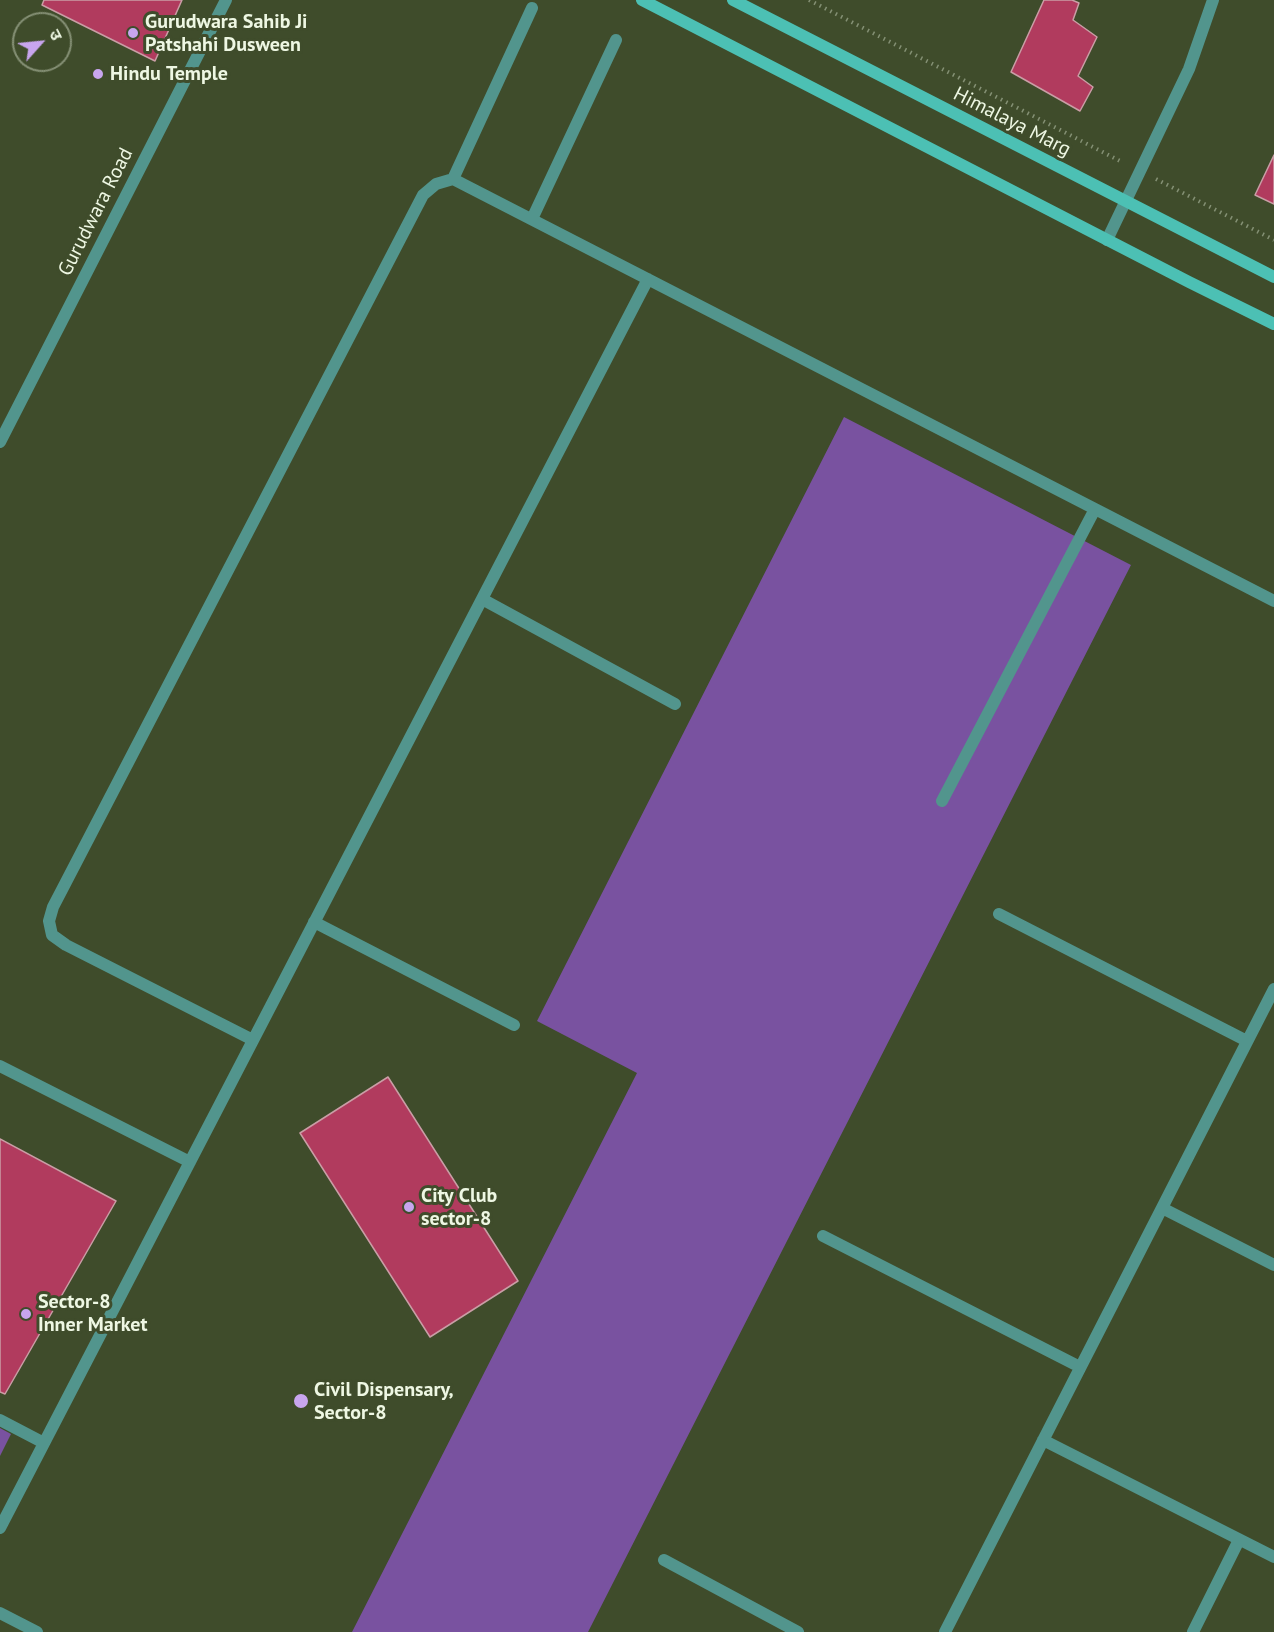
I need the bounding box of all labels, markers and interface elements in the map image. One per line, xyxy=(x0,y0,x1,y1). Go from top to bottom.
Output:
place label: Gurudwara Sahib Ji Patshahi Dusween xyxy=(145,10,307,57)
north arrow xyxy=(12,12,72,72)
text: उ xyxy=(45,26,67,43)
marker: Gurudwara Sahib Ji Patshahi Dusween xyxy=(126,26,140,40)
place label: Hindu Temple xyxy=(110,62,228,86)
marker: Hindu Temple xyxy=(91,67,105,81)
street label: Himalaya Marg xyxy=(949,82,1075,162)
street label: Gurudwara Road xyxy=(53,144,139,280)
place label: City Club sector-8 xyxy=(421,1184,497,1231)
marker: City Club sector-8 xyxy=(402,1200,416,1214)
place label: Sector-8 Inner Market xyxy=(38,1290,147,1337)
marker: Sector-8 Inner Market xyxy=(19,1307,33,1321)
place label: Civil Dispensary, Sector-8 xyxy=(314,1378,454,1425)
marker: Civil Dispensary, Sector-8 xyxy=(292,1392,310,1410)

